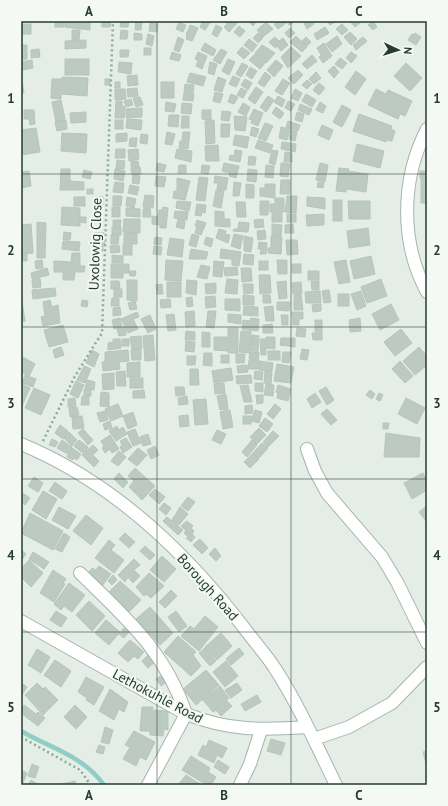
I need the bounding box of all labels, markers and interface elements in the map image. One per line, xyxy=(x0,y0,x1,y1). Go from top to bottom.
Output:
text: A xyxy=(85,3,93,20)
text: B xyxy=(220,3,228,20)
text: C xyxy=(355,3,363,20)
north arrow xyxy=(378,30,418,70)
text: N xyxy=(401,47,415,55)
text: 1 xyxy=(7,90,15,107)
text: 1 xyxy=(433,90,441,107)
street label: Uxolowig Close xyxy=(84,197,106,291)
text: 2 xyxy=(7,242,15,259)
text: 2 xyxy=(433,242,441,259)
text: 3 xyxy=(7,395,15,412)
text: 3 xyxy=(433,395,441,412)
text: 4 xyxy=(7,547,15,564)
text: 4 xyxy=(433,547,441,564)
street label: Borough Road xyxy=(173,550,243,624)
street label: Lethokuhle Road xyxy=(110,665,206,727)
text: 5 xyxy=(7,699,15,716)
text: 5 xyxy=(433,699,441,716)
text: A xyxy=(85,787,93,804)
text: B xyxy=(220,787,228,804)
text: C xyxy=(355,787,363,804)

